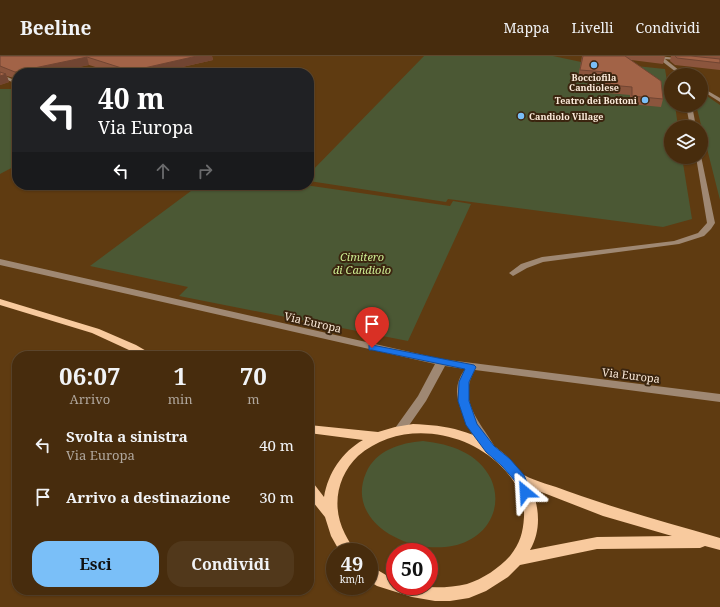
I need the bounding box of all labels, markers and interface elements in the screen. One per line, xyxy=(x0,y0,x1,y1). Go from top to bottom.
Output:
text: Beeline xyxy=(20,15,91,41)
text: Mappa xyxy=(503,18,550,37)
text: Livelli xyxy=(572,18,614,37)
text: Condividi xyxy=(636,18,700,37)
marker: Bocciofila Candiolese xyxy=(589,60,599,70)
map controls xyxy=(664,68,708,164)
button: search xyxy=(664,68,708,112)
place label: Bocciofila Candiolese xyxy=(569,71,619,94)
text: 40 m xyxy=(98,79,165,117)
icon: left xyxy=(32,84,84,136)
place label: Teatro dei Bottoni xyxy=(555,94,638,107)
marker: Teatro dei Bottoni xyxy=(640,95,650,105)
place label: Candiolo Village xyxy=(529,110,603,123)
marker: Candiolo Village xyxy=(516,111,526,121)
text: Via Europa xyxy=(98,115,193,139)
button: layers xyxy=(664,120,708,164)
icon: left xyxy=(110,160,132,182)
icon: ahead xyxy=(152,160,174,182)
icon: right xyxy=(194,160,216,182)
park label: Cimitero di Candiolo xyxy=(333,249,391,277)
pin xyxy=(355,307,389,348)
street label: Via Europa xyxy=(283,308,343,336)
icon: arrive xyxy=(361,313,383,335)
text: 06:07 xyxy=(59,359,121,392)
text: 1 xyxy=(173,359,187,392)
text: 70 xyxy=(240,359,267,392)
street label: Via Europa xyxy=(601,364,661,386)
text: Arrivo xyxy=(70,390,110,408)
text: min xyxy=(168,390,193,408)
text: m xyxy=(247,390,259,408)
text: Svolta a sinistra xyxy=(66,426,188,446)
icon: left xyxy=(32,434,54,456)
text: 40 m xyxy=(259,435,294,455)
text: Via Europa xyxy=(66,446,135,464)
position arrow xyxy=(504,471,546,513)
icon: arrive xyxy=(32,486,54,508)
text: Arrivo a destinazione xyxy=(66,487,230,507)
text: 30 m xyxy=(259,487,294,507)
button: Esci xyxy=(32,541,159,587)
button: Condividi xyxy=(167,541,294,587)
speed limit sign: 50 xyxy=(386,543,438,595)
text: 49 xyxy=(341,550,363,577)
text: km/h xyxy=(340,572,364,586)

